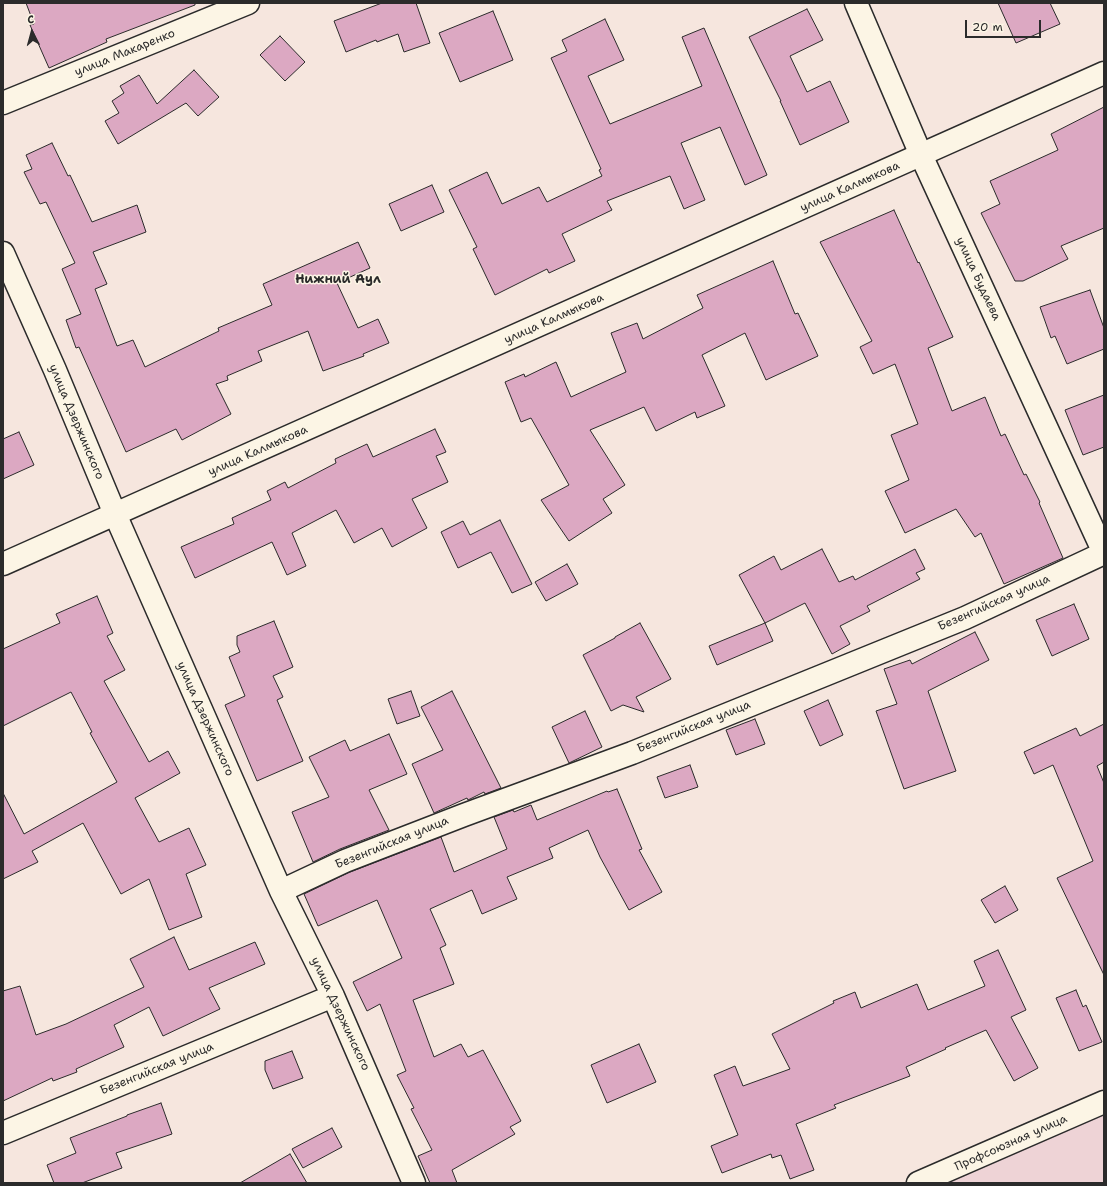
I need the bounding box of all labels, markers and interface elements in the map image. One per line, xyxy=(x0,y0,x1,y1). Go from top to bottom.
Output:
north arrow xyxy=(12,12,52,52)
text: С xyxy=(27,12,35,27)
scale bar xyxy=(967,12,1043,38)
text: 20 m xyxy=(972,19,1003,35)
street label: улица Макаренко xyxy=(73,26,177,80)
street label: улица Калмыкова xyxy=(798,159,902,215)
street label: улица Будаева xyxy=(952,235,1004,323)
district label: Нижний Аул xyxy=(295,272,381,288)
street label: улица Калмыкова xyxy=(502,291,606,347)
street label: улица Дзержинского xyxy=(45,362,107,482)
street label: улица Калмыкова xyxy=(206,423,310,479)
street label: Безенгийская улица xyxy=(936,572,1052,634)
street label: улица Дзержинского xyxy=(173,660,237,778)
street label: Безенгийская улица xyxy=(635,698,753,756)
street label: Безенгийская улица xyxy=(333,814,451,872)
street label: улица Дзержинского xyxy=(307,955,373,1073)
street label: Безенгийская улица xyxy=(98,1040,216,1098)
street label: Профсоюзная улица xyxy=(952,1112,1070,1174)

